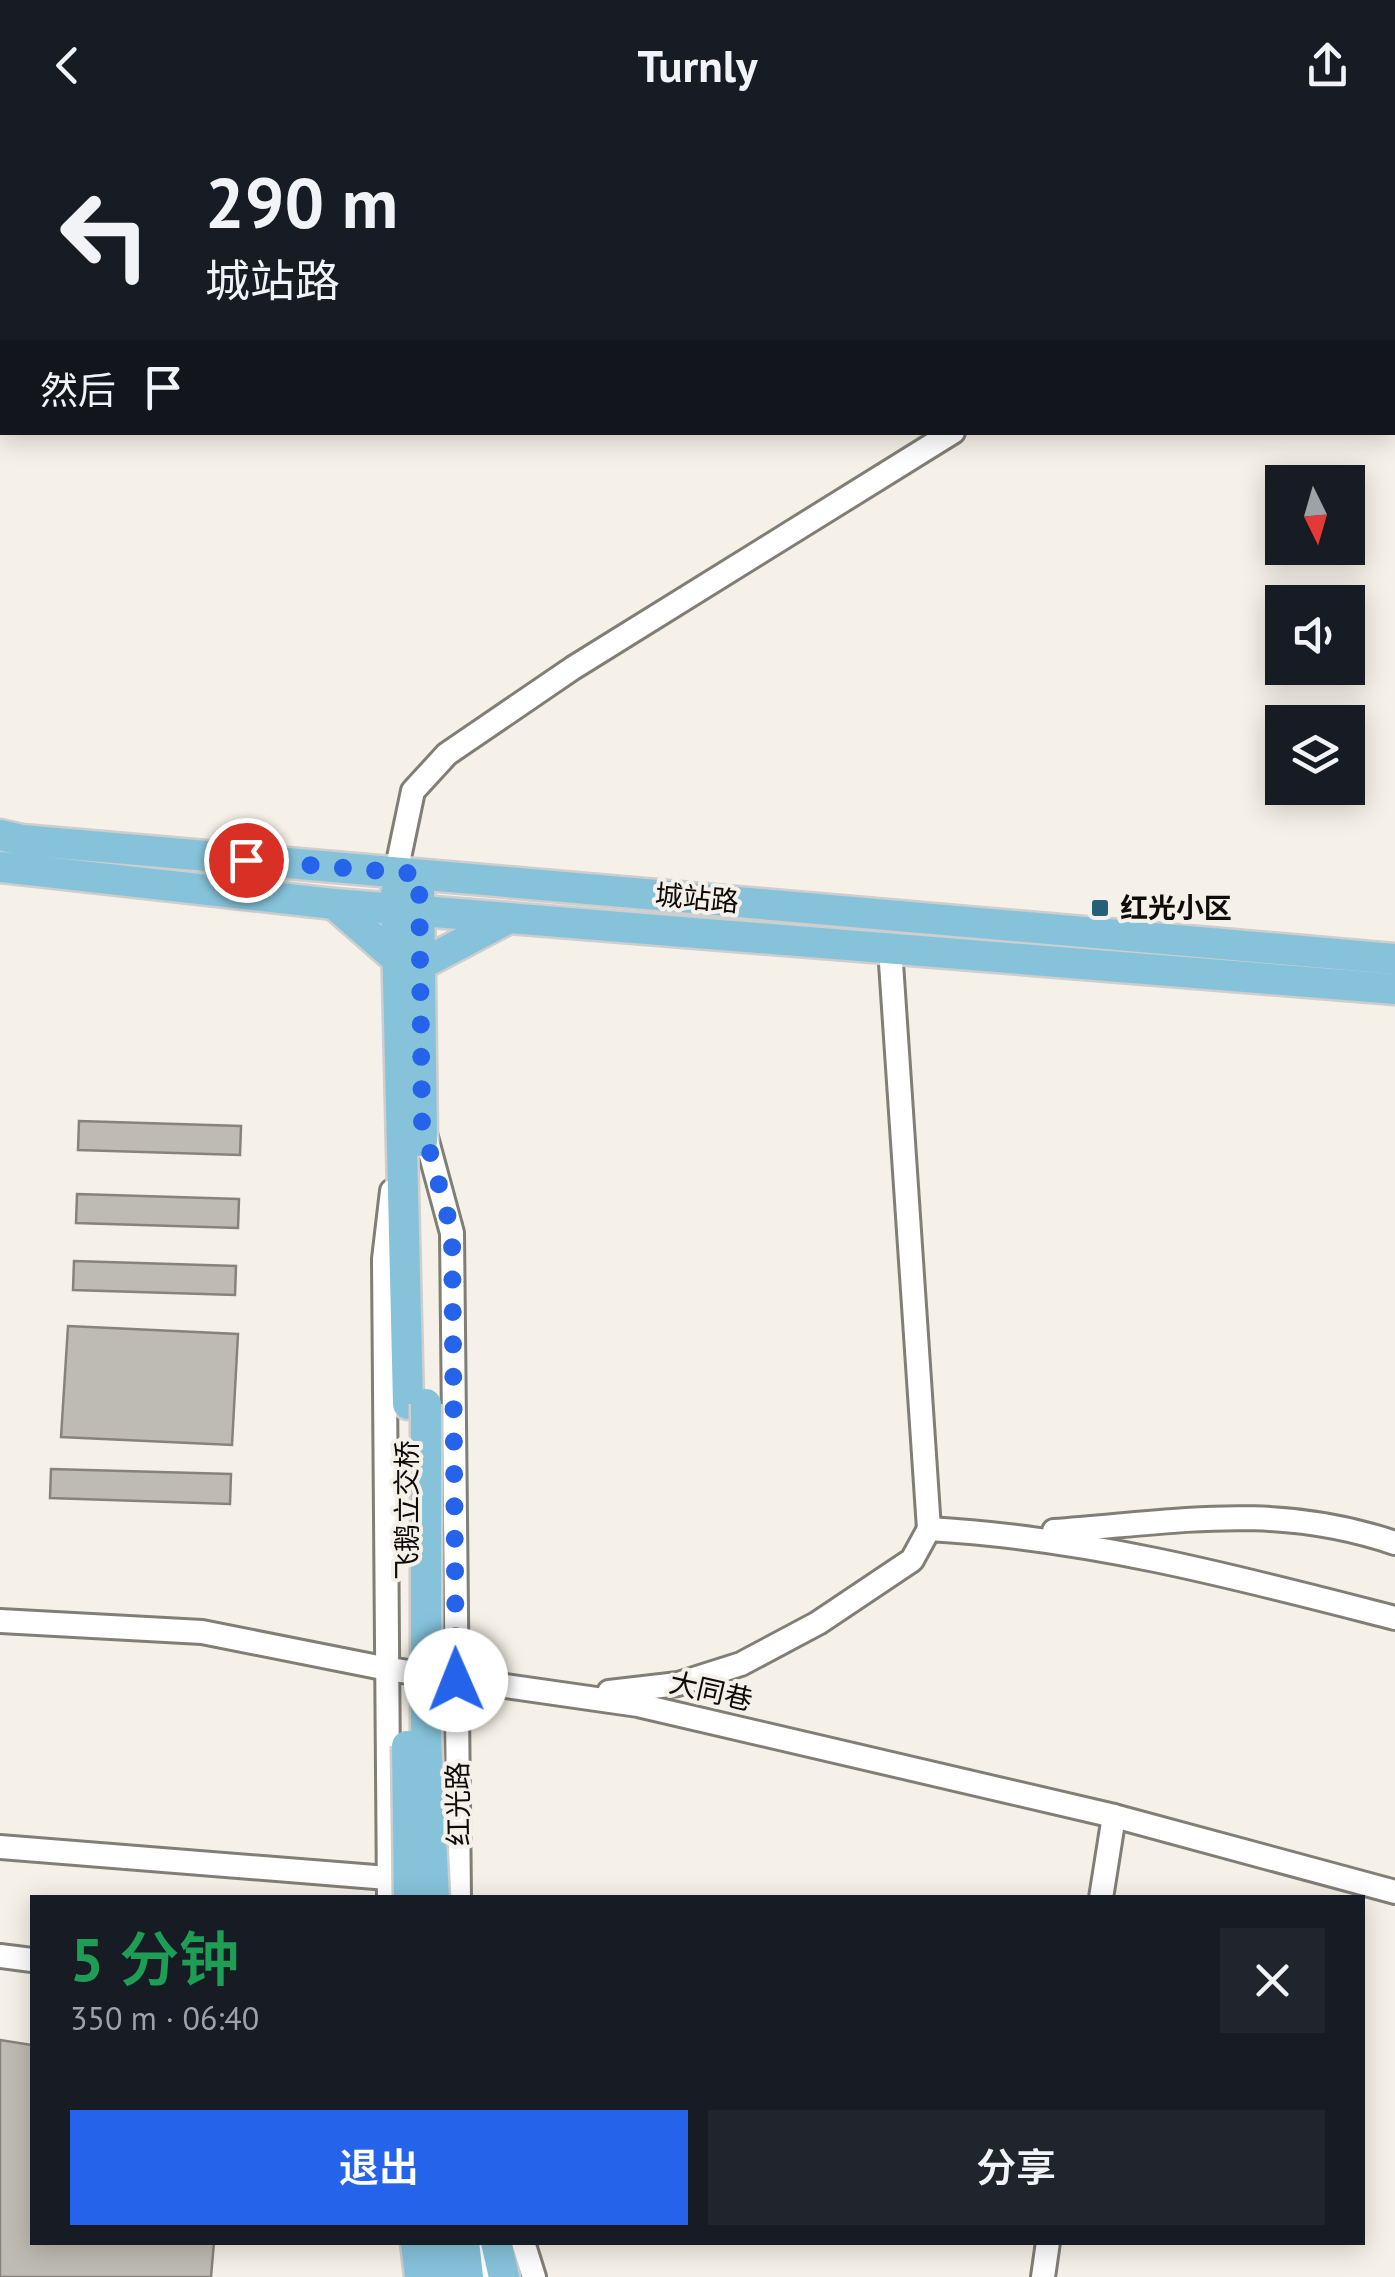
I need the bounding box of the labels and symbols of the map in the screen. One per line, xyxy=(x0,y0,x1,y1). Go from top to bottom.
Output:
north arrow xyxy=(1265,465,1365,565)
pin xyxy=(204,818,289,903)
street label: 城站路 xyxy=(654,875,741,920)
place label: 红光小区 xyxy=(1120,889,1232,926)
marker: 红光小区 xyxy=(1089,897,1111,919)
street label: 飞鹅立交桥 xyxy=(388,1440,425,1580)
position arrow xyxy=(404,1628,508,1732)
street label: 大同巷 xyxy=(666,1663,756,1718)
street label: 红光路 xyxy=(438,1762,477,1846)

